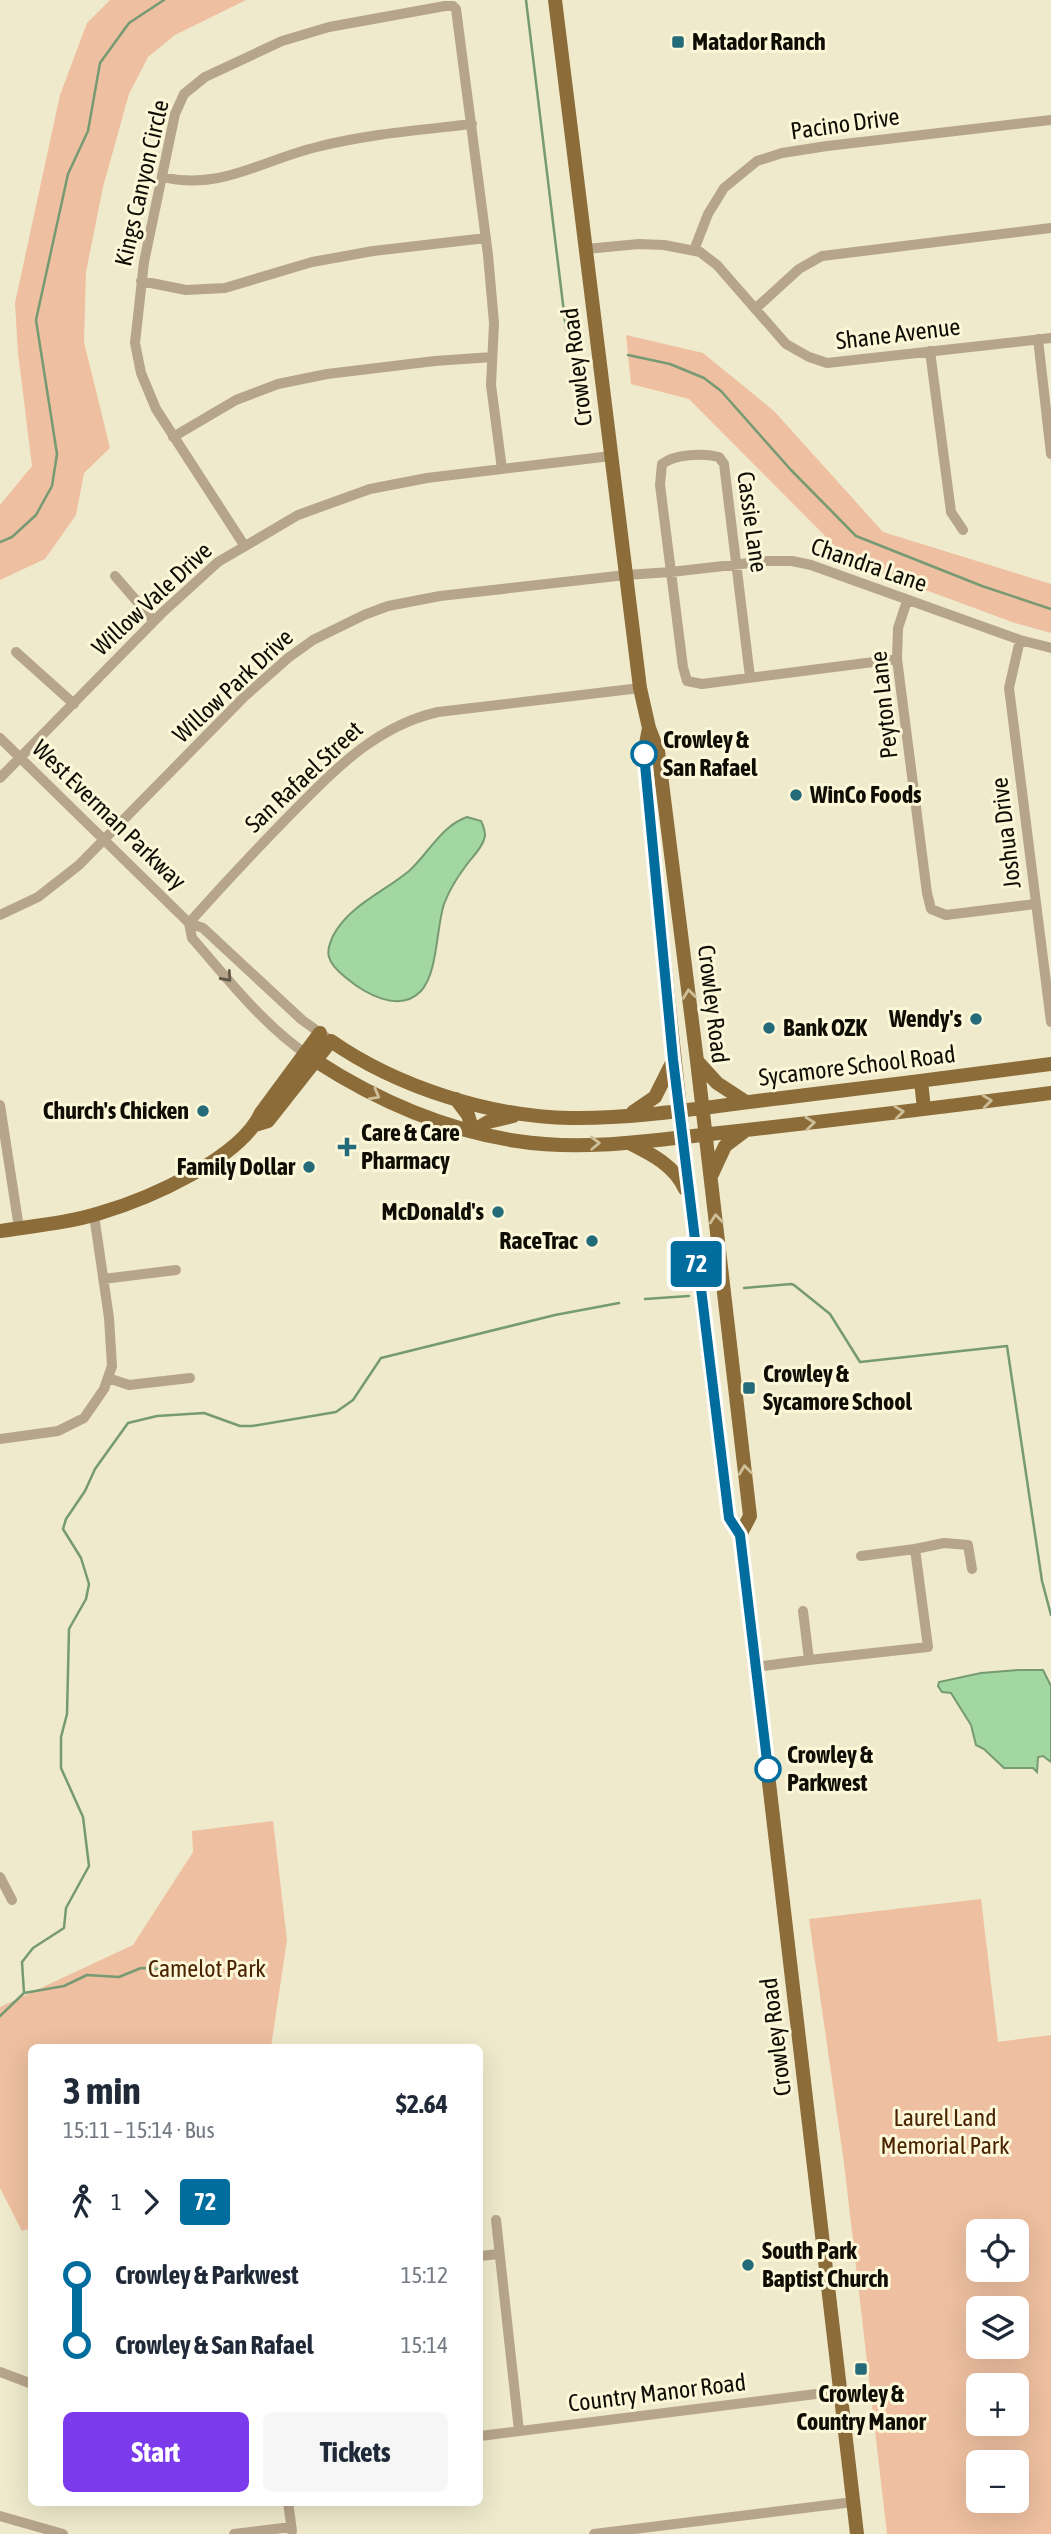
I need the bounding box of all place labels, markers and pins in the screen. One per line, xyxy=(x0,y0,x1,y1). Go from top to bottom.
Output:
place label: Matador Ranch xyxy=(692,28,826,55)
marker: Matador Ranch xyxy=(670,34,686,50)
place label: Crowley & San Rafael xyxy=(663,726,758,781)
marker: Crowley & San Rafael xyxy=(631,741,657,767)
place label: WinCo Foods xyxy=(809,781,922,808)
marker: WinCo Foods xyxy=(788,787,804,803)
place label: Wendy's xyxy=(888,1005,963,1032)
marker: Wendy's xyxy=(968,1011,984,1027)
place label: Bank OZK xyxy=(783,1014,867,1041)
marker: Bank OZK xyxy=(761,1020,777,1036)
place label: Church's Chicken xyxy=(43,1097,189,1124)
marker: Church's Chicken xyxy=(195,1103,211,1119)
place label: Care & Care Pharmacy xyxy=(361,1119,460,1174)
marker: Care & Care Pharmacy xyxy=(339,1139,355,1155)
place label: Family Dollar xyxy=(177,1153,296,1180)
marker: Family Dollar xyxy=(301,1159,317,1175)
place label: McDonald's xyxy=(382,1198,485,1225)
marker: McDonald's xyxy=(490,1204,506,1220)
place label: RaceTrac xyxy=(499,1227,578,1254)
marker: RaceTrac xyxy=(584,1233,600,1249)
place label: Crowley & Sycamore School xyxy=(763,1360,913,1415)
marker: Crowley & Sycamore School xyxy=(741,1380,757,1396)
place label: Crowley & Parkwest xyxy=(787,1741,873,1796)
marker: Crowley & Parkwest xyxy=(755,1756,781,1782)
place label: South Park Baptist Church xyxy=(762,2237,889,2292)
marker: South Park Baptist Church xyxy=(740,2257,756,2273)
marker: Crowley & Country Manor xyxy=(853,2361,869,2377)
place label: Crowley & Country Manor xyxy=(796,2380,927,2435)

